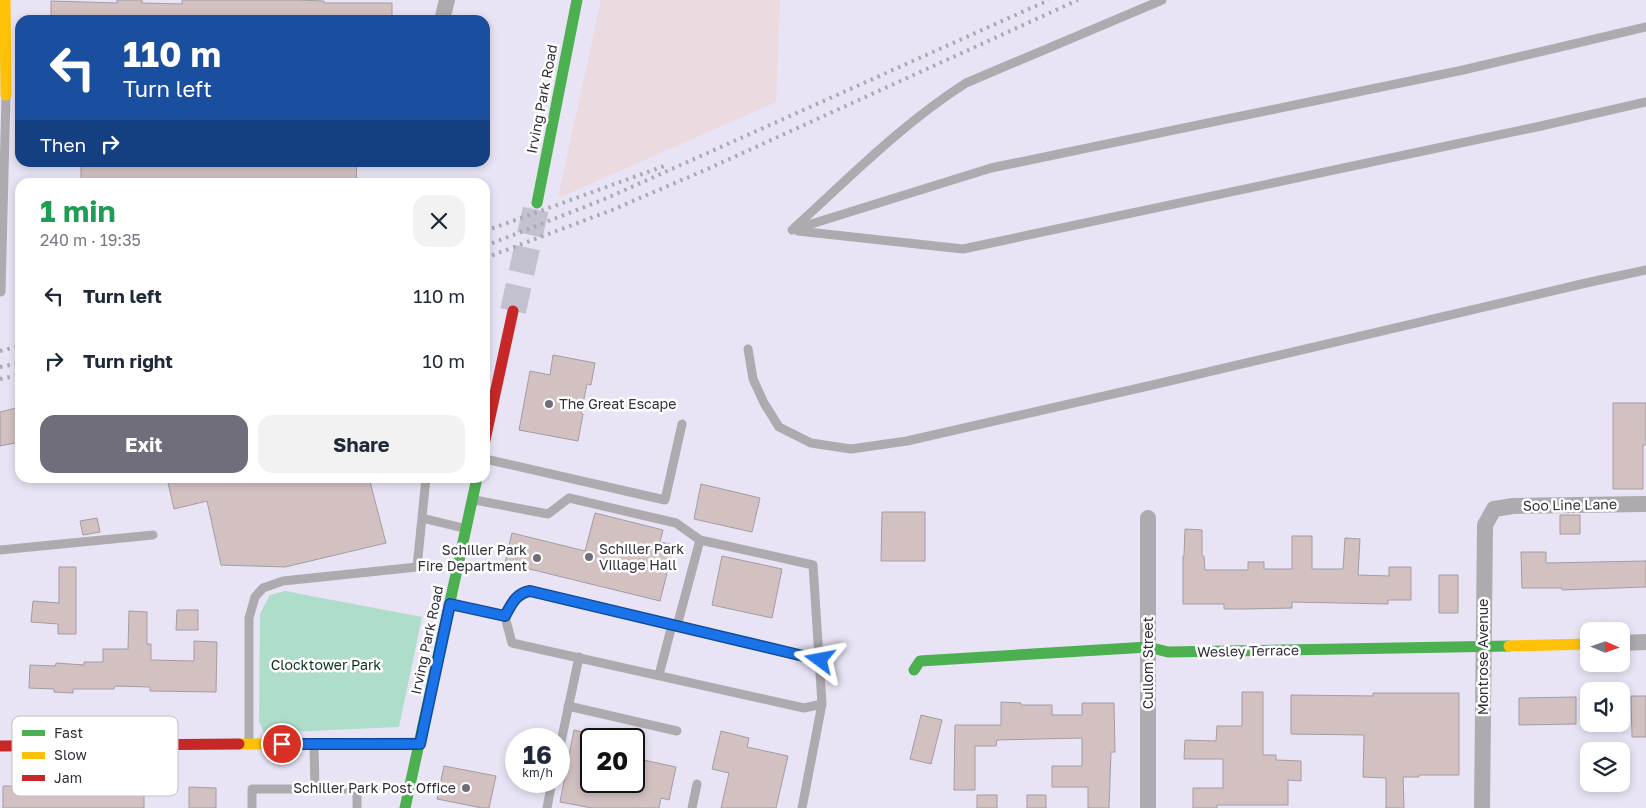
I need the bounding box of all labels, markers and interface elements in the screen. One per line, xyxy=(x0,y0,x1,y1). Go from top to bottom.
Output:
text: 110 m xyxy=(123,33,221,75)
icon: left xyxy=(40,35,105,100)
street label: Irving Park Road xyxy=(523,43,560,155)
text: Turn left xyxy=(123,75,212,102)
icon: right xyxy=(96,130,124,158)
text: Then xyxy=(40,133,86,156)
text: 1 min xyxy=(40,193,116,229)
button: close xyxy=(413,195,465,247)
text: 240 m · 19:35 xyxy=(40,230,141,250)
icon: left xyxy=(40,282,68,310)
text: Turn left xyxy=(83,284,162,307)
text: 110 m xyxy=(413,284,465,307)
icon: right xyxy=(40,347,68,375)
text: Turn right xyxy=(83,349,173,372)
text: 10 m xyxy=(422,349,465,372)
place label: The Great Escape xyxy=(559,395,676,412)
marker: The Great Escape xyxy=(543,398,555,410)
button: Exit xyxy=(40,415,248,473)
button: Share xyxy=(258,415,465,473)
street label: Soo Line Lane xyxy=(1523,495,1617,514)
place label: Schiller Park Village Hall xyxy=(599,540,684,573)
place label: Schiller Park Fire Department xyxy=(418,541,527,574)
marker: Schiller Park Village Hall xyxy=(583,551,595,563)
marker: Schiller Park Fire Department xyxy=(531,552,543,564)
street label: Irving Park Road xyxy=(407,584,446,696)
street label: Montrose Avenue xyxy=(1474,599,1491,715)
street label: Cullom Street xyxy=(1139,617,1156,709)
north arrow xyxy=(1580,622,1630,672)
map controls xyxy=(1580,622,1630,792)
position arrow xyxy=(793,633,845,685)
street label: Wesley Terrace xyxy=(1197,641,1299,660)
park label: Clocktower Park xyxy=(271,656,381,673)
button: sound xyxy=(1580,682,1630,732)
legend xyxy=(12,716,178,796)
pin xyxy=(261,723,303,765)
text: Fast xyxy=(54,724,83,741)
speed limit sign: 20 xyxy=(580,728,645,793)
icon: arrive xyxy=(268,730,296,758)
text: 16 xyxy=(523,739,552,770)
button: layers xyxy=(1580,742,1630,792)
text: Slow xyxy=(54,746,87,763)
text: km/h xyxy=(522,765,553,780)
text: Jam xyxy=(54,769,82,786)
place label: Schiller Park Post Office xyxy=(293,779,456,796)
marker: Schiller Park Post Office xyxy=(460,782,472,794)

